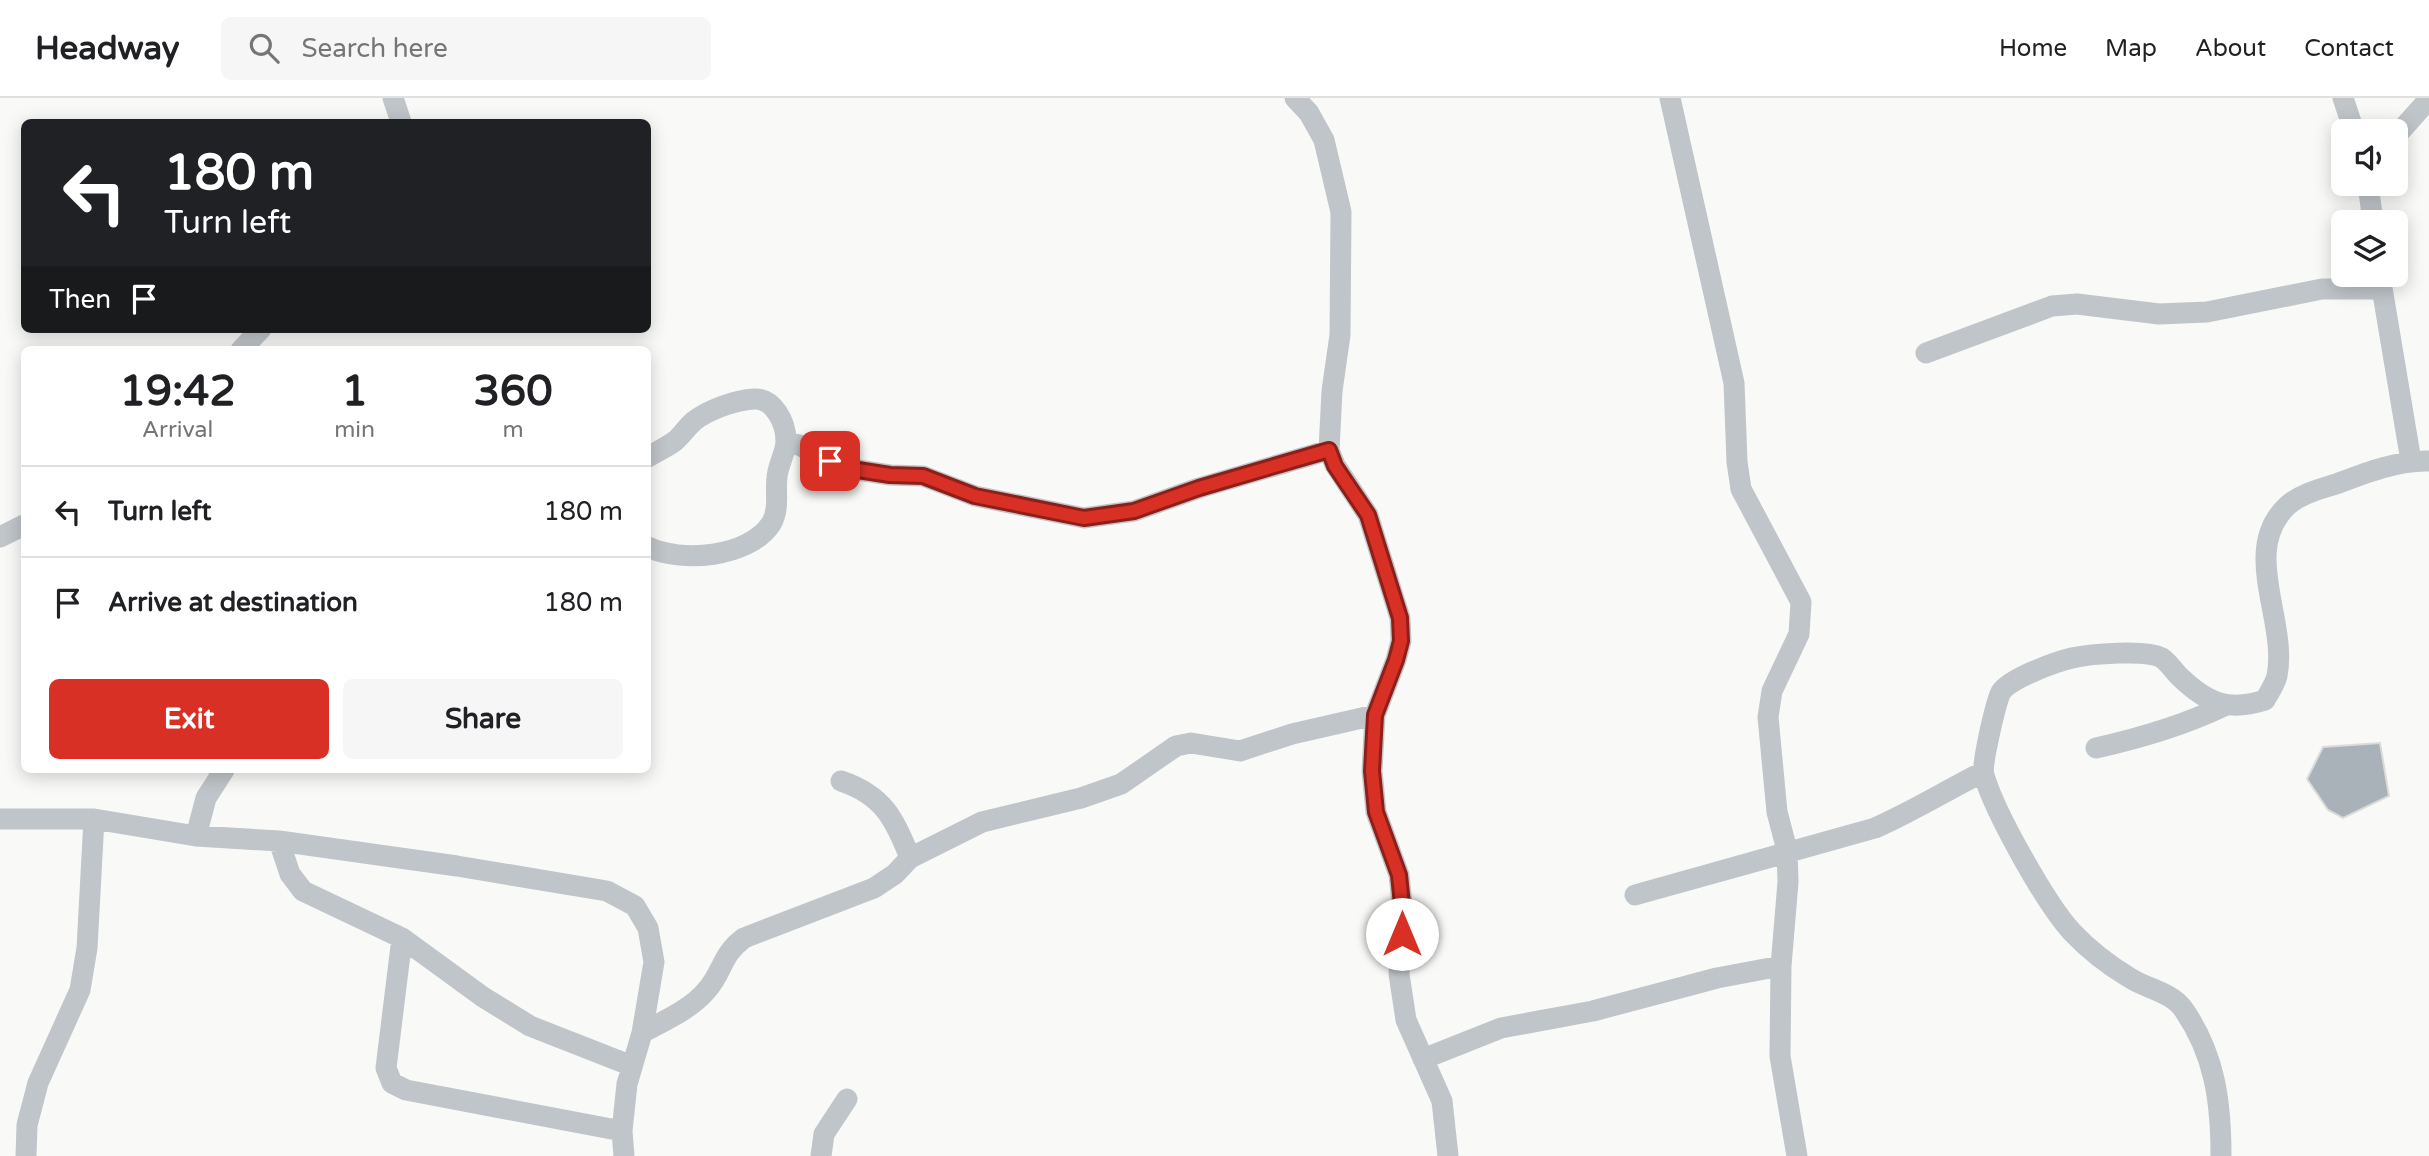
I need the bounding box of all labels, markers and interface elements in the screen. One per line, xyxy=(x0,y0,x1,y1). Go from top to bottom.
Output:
search box xyxy=(221,17,711,80)
text: Headway xyxy=(35,29,179,68)
icon: search xyxy=(245,29,283,67)
text: Search here xyxy=(301,33,448,64)
text: Home xyxy=(1999,34,2067,63)
text: Map xyxy=(2105,34,2157,63)
text: About xyxy=(2195,34,2266,63)
text: Contact xyxy=(2304,34,2394,63)
map controls xyxy=(2331,119,2408,287)
button: sound xyxy=(2331,119,2408,196)
text: 180 m xyxy=(164,144,314,203)
icon: left xyxy=(49,147,140,238)
text: Turn left xyxy=(164,204,291,242)
button: layers xyxy=(2331,210,2408,287)
icon: arrive xyxy=(125,280,163,318)
text: Then xyxy=(49,284,111,315)
text: 19:42 xyxy=(119,366,236,417)
text: 1 xyxy=(341,366,368,417)
text: 360 xyxy=(473,366,553,417)
text: Arrival xyxy=(142,416,213,444)
text: min xyxy=(334,416,375,444)
text: m xyxy=(502,416,524,444)
pin xyxy=(800,431,860,491)
icon: arrive xyxy=(811,442,849,480)
icon: left xyxy=(49,493,87,531)
text: Turn left xyxy=(108,496,211,527)
text: 180 m xyxy=(543,496,623,527)
icon: arrive xyxy=(49,584,87,622)
text: Arrive at destination xyxy=(108,587,358,618)
text: 180 m xyxy=(543,587,623,618)
button: Exit xyxy=(49,679,329,759)
button: Share xyxy=(343,679,623,759)
position arrow xyxy=(1365,897,1439,971)

